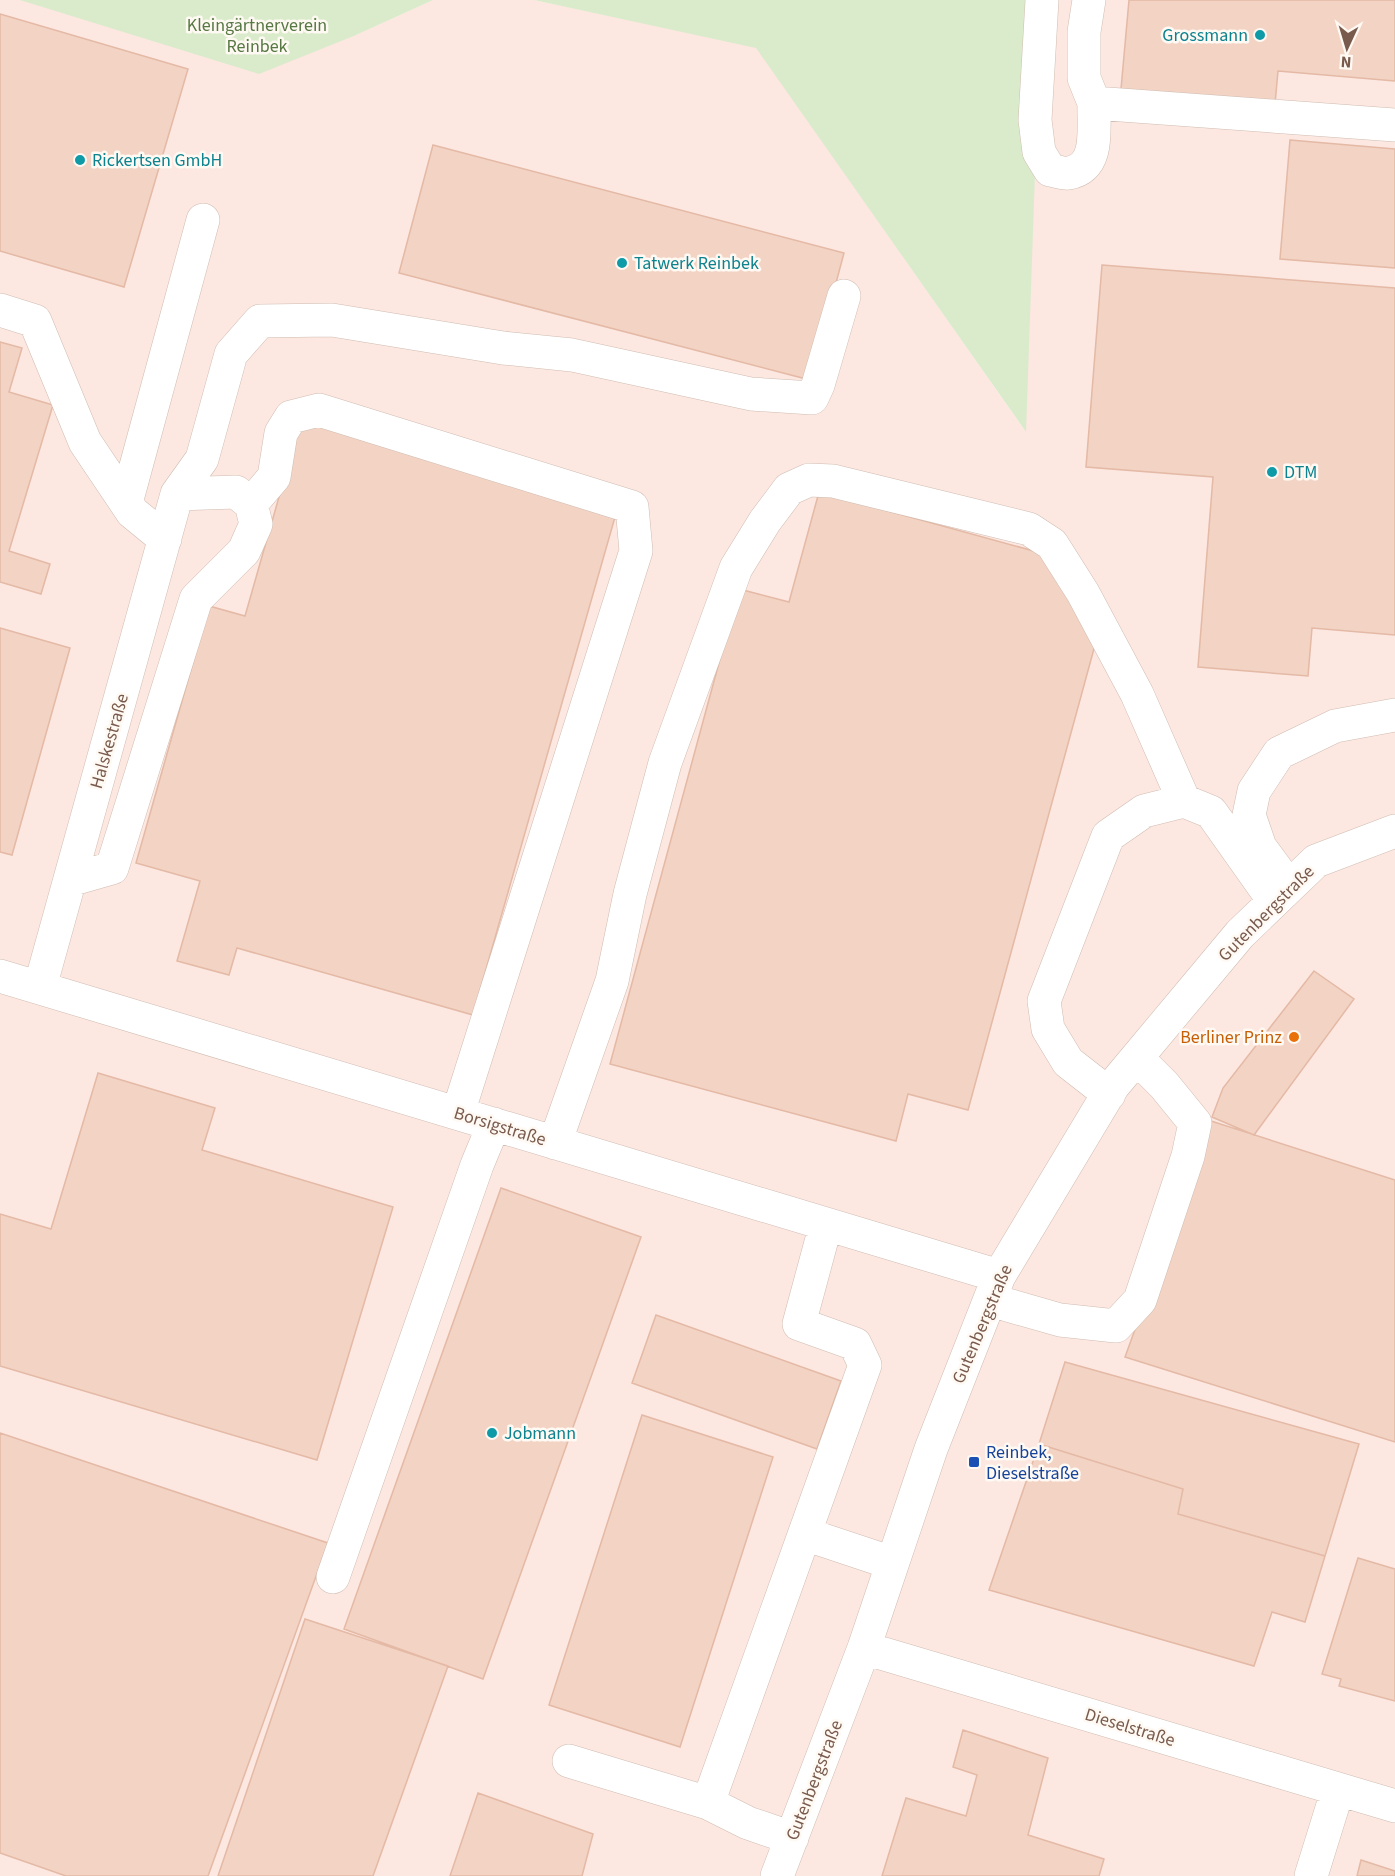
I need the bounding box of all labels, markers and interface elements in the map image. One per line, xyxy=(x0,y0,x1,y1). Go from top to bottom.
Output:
park label: Kleingärtnerverein Reinbek xyxy=(187,13,327,59)
north arrow xyxy=(1317,18,1377,78)
place label: Grossmann xyxy=(1162,23,1248,48)
marker: Grossmann xyxy=(1253,28,1267,42)
text: N xyxy=(1340,51,1352,73)
place label: Rickertsen GmbH xyxy=(92,148,222,173)
marker: Rickertsen GmbH xyxy=(73,153,87,167)
place label: Tatwerk Reinbek xyxy=(634,251,759,276)
marker: Tatwerk Reinbek xyxy=(615,256,629,270)
place label: DTM xyxy=(1284,460,1317,485)
marker: DTM xyxy=(1265,465,1279,479)
street label: Halskestraße xyxy=(84,691,135,792)
street label: Gutenbergstraße xyxy=(1213,860,1320,967)
place label: Berliner Prinz xyxy=(1180,1025,1282,1050)
marker: Berliner Prinz xyxy=(1287,1030,1301,1044)
street label: Borsigstraße xyxy=(451,1101,549,1152)
street label: Gutenbergstraße xyxy=(946,1261,1019,1388)
place label: Jobmann xyxy=(504,1421,576,1446)
marker: Jobmann xyxy=(485,1426,499,1440)
place label: Reinbek, Dieselstraße xyxy=(986,1440,1079,1486)
marker: Reinbek, Dieselstraße xyxy=(967,1455,981,1469)
street label: Dieselstraße xyxy=(1082,1702,1178,1753)
street label: Gutenbergstraße xyxy=(780,1716,849,1844)

